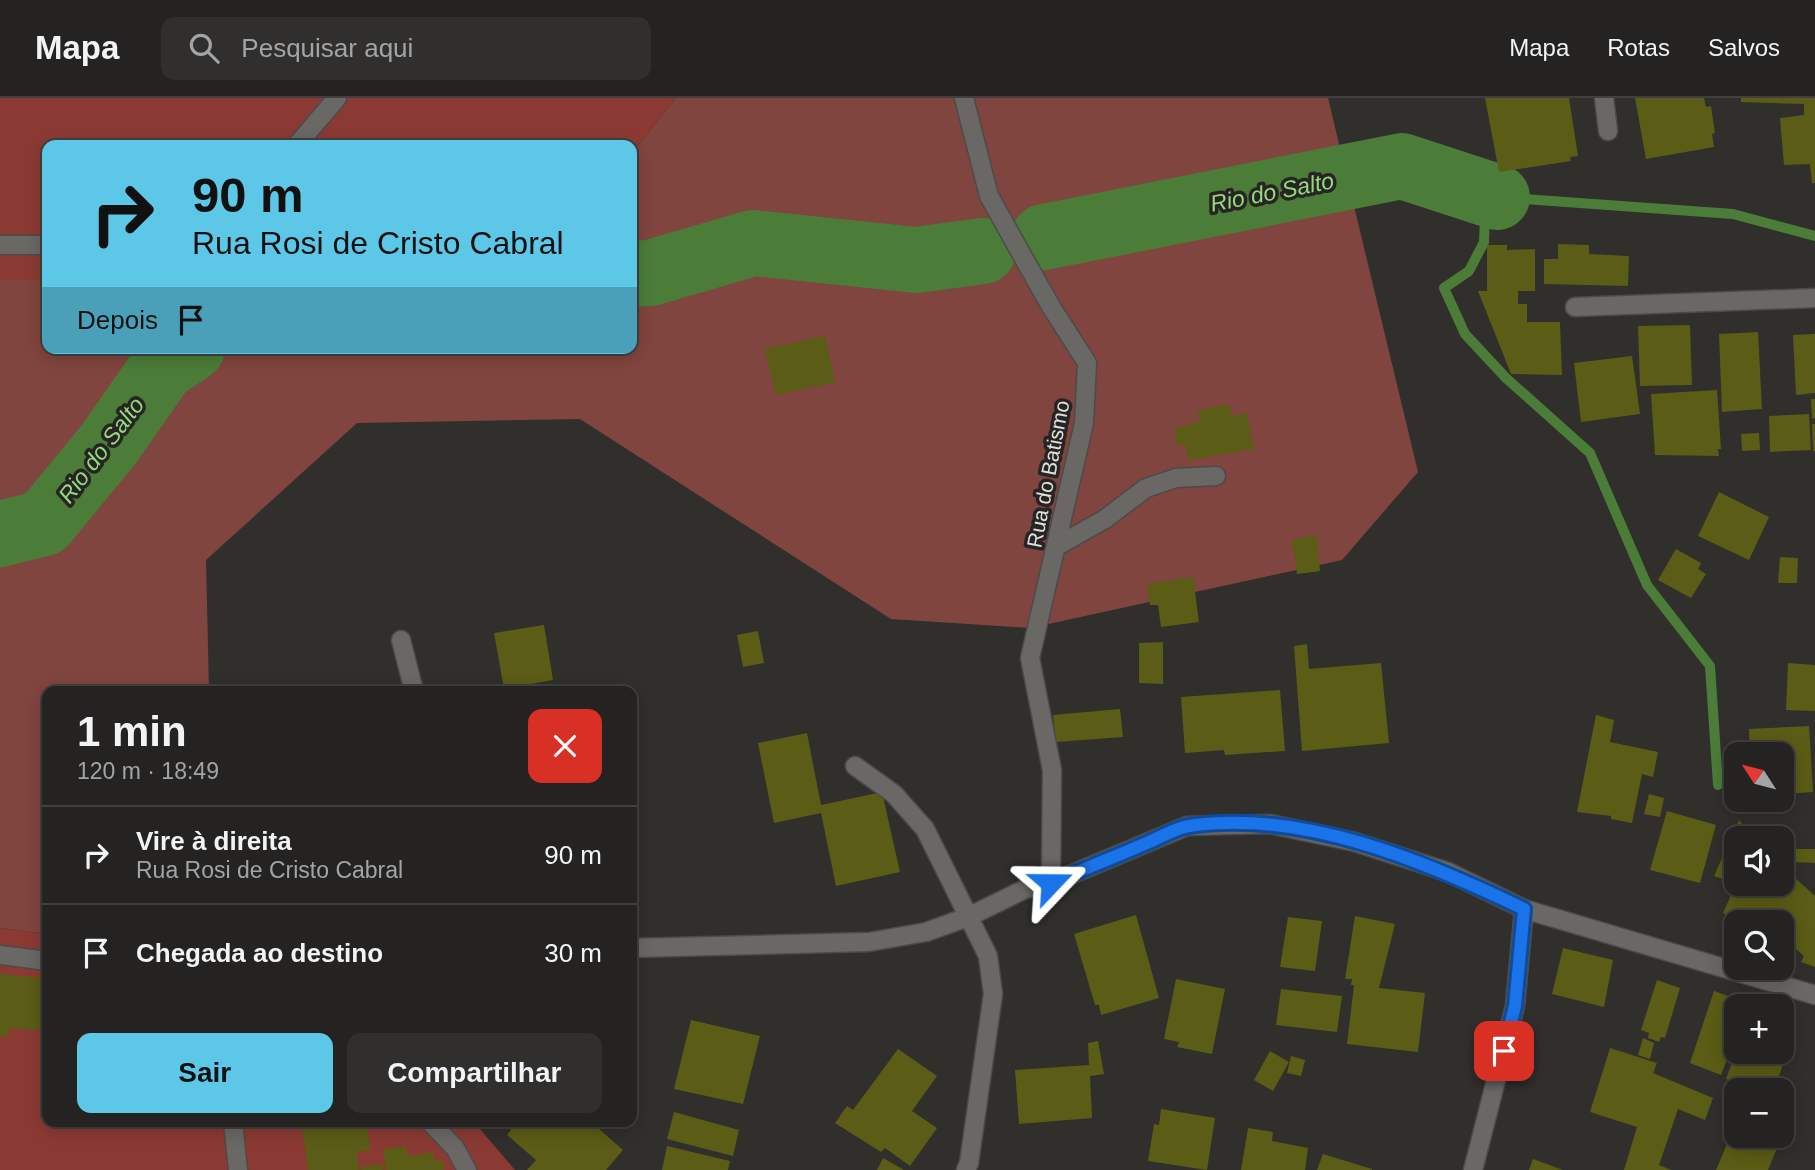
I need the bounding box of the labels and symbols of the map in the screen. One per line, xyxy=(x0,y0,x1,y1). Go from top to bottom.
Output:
water label: Rio do Salto xyxy=(1208,167,1336,217)
water label: Rio do Salto xyxy=(53,392,149,508)
street label: Rua do Batismo xyxy=(1022,398,1074,550)
north arrow xyxy=(1724,742,1794,812)
position arrow xyxy=(1014,846,1088,920)
pin xyxy=(1474,1021,1534,1081)

